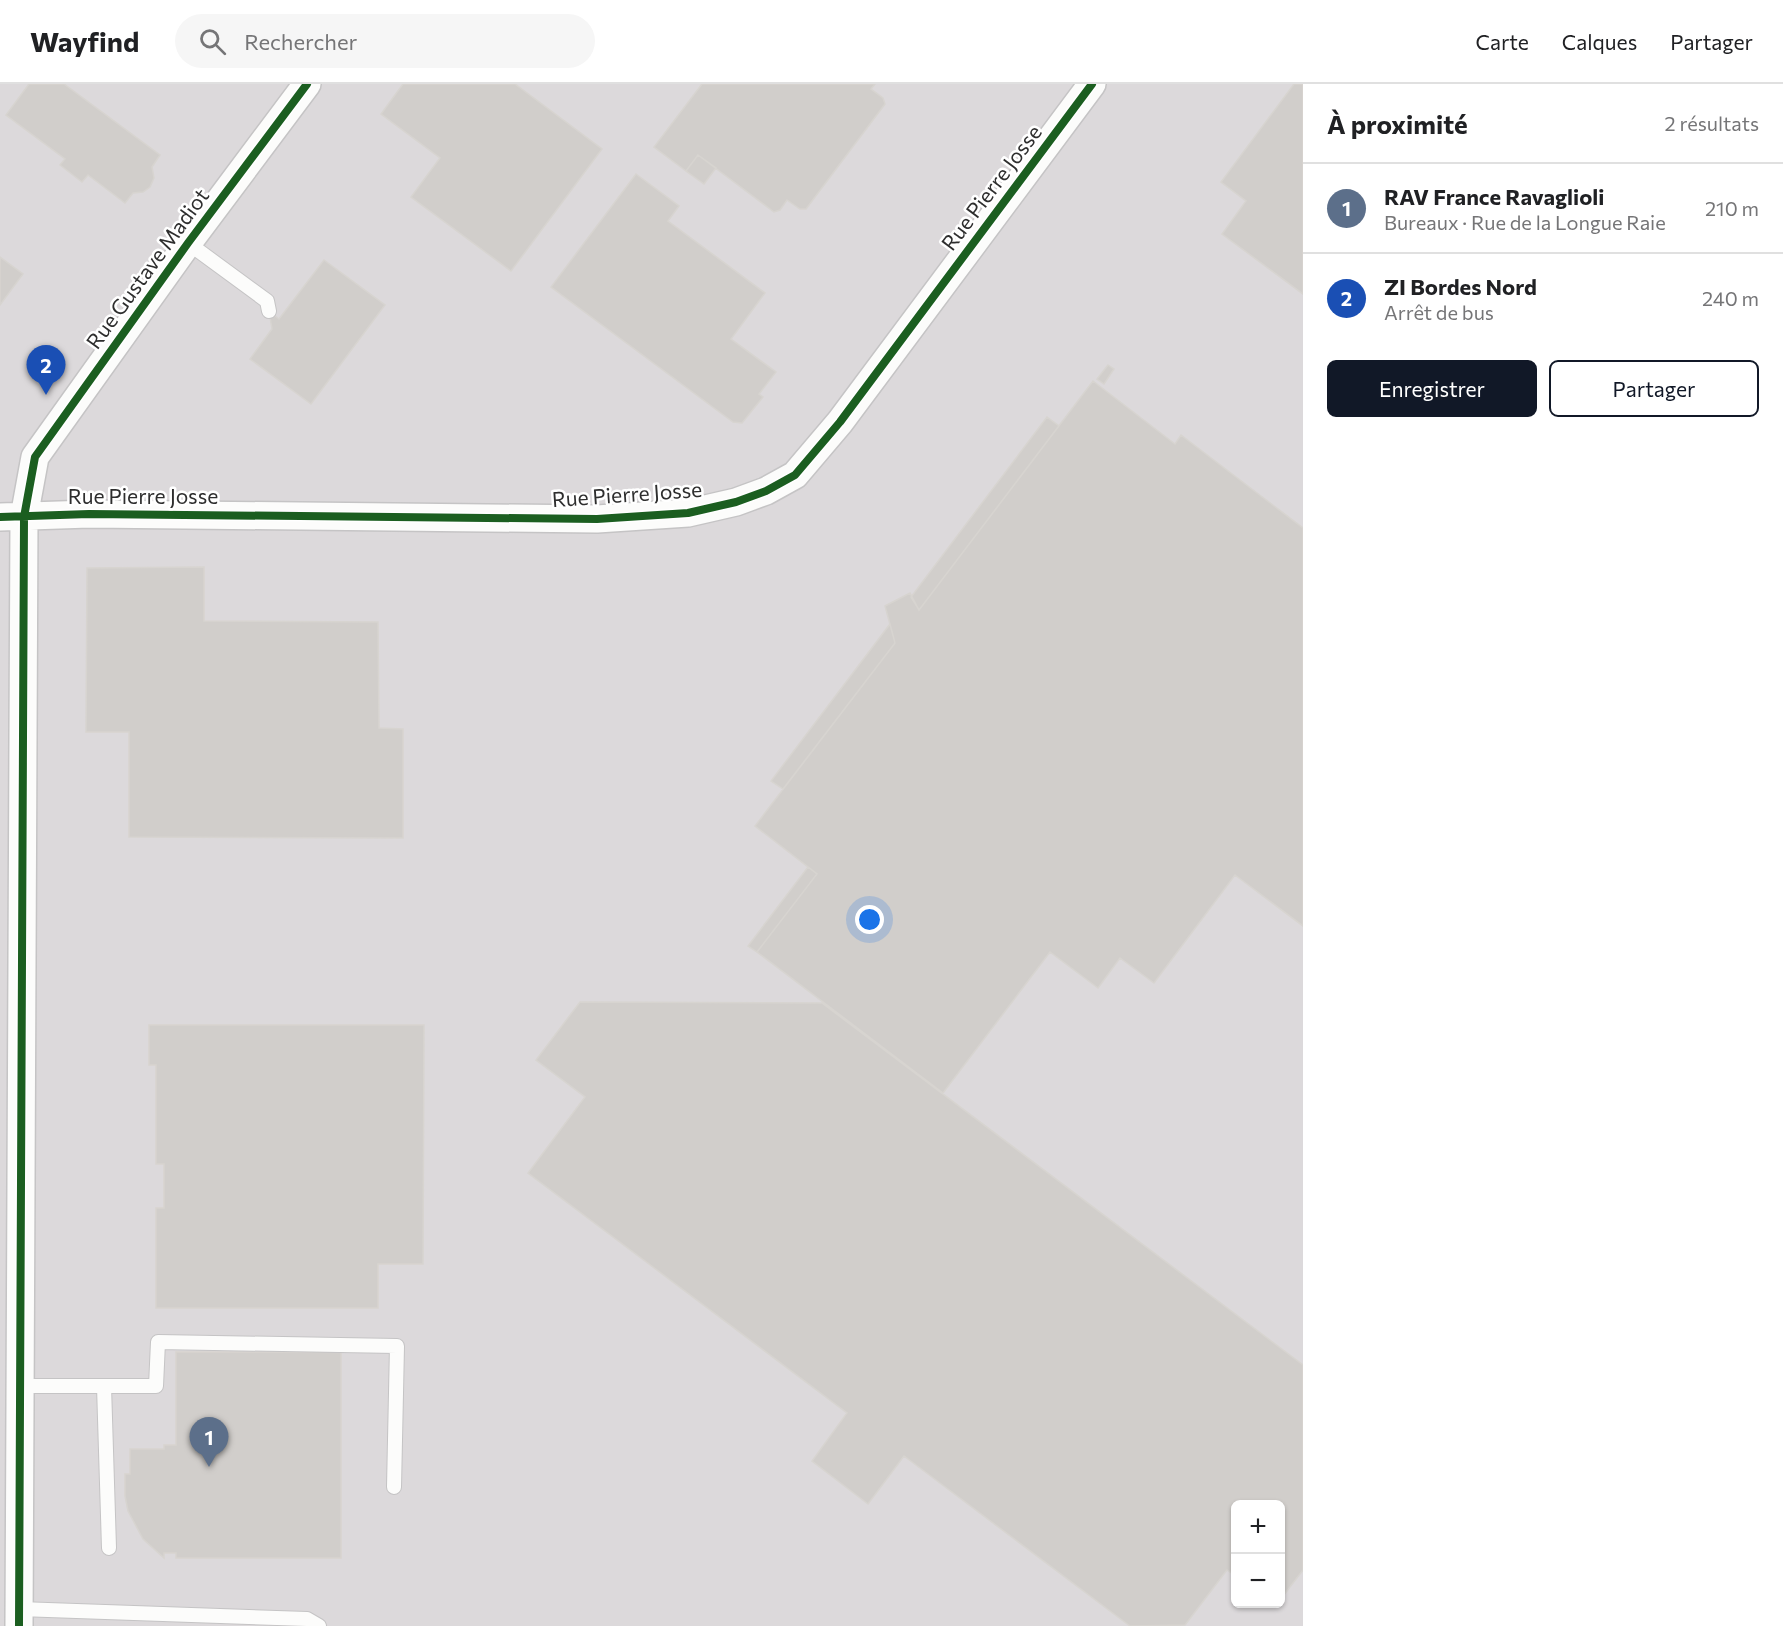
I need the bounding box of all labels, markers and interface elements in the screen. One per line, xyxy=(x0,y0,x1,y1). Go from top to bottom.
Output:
search box xyxy=(175,14,595,68)
text: Wayfind xyxy=(30,24,139,58)
icon: search xyxy=(196,25,229,58)
text: Rechercher xyxy=(244,28,357,55)
text: Carte xyxy=(1476,29,1529,54)
text: Calques xyxy=(1562,29,1637,54)
text: Partager xyxy=(1670,29,1753,54)
text: À proximité xyxy=(1327,108,1468,139)
text: 2 résultats xyxy=(1665,111,1759,135)
street label: Rue Pierre Josse xyxy=(936,119,1046,255)
street label: Rue Gustave Madiot xyxy=(80,183,213,353)
text: RAV France Ravaglioli xyxy=(1384,183,1605,210)
text: 1 xyxy=(1342,196,1351,220)
text: 210 m xyxy=(1705,196,1759,220)
text: Bureaux · Rue de la Longue Raie xyxy=(1384,210,1666,234)
text: ZI Bordes Nord xyxy=(1384,273,1537,300)
text: 2 xyxy=(1341,286,1352,310)
text: 240 m xyxy=(1702,286,1759,310)
text: Arrêt de bus xyxy=(1384,300,1494,324)
pin: 2 xyxy=(26,346,66,395)
button: Enregistrer xyxy=(1327,360,1537,417)
button: Partager xyxy=(1549,360,1759,417)
street label: Rue Pierre Josse xyxy=(551,476,703,511)
street label: Rue Pierre Josse xyxy=(68,483,218,508)
your location xyxy=(855,905,884,934)
pin: 1 xyxy=(190,1418,228,1467)
map controls xyxy=(1231,1500,1285,1608)
button: + xyxy=(1231,1500,1285,1554)
button: − xyxy=(1231,1554,1285,1608)

